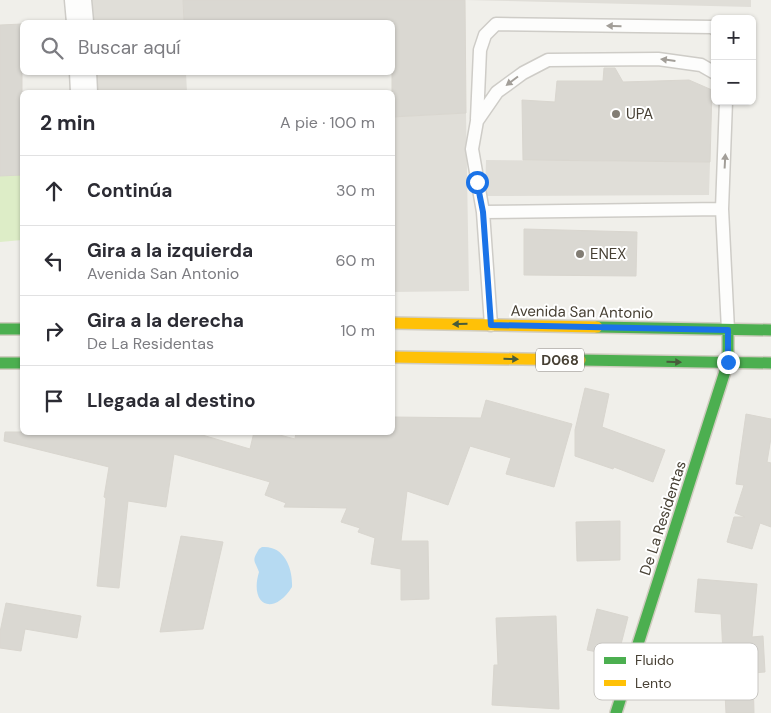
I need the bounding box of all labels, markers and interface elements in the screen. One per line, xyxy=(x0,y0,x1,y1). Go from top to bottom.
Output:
map controls xyxy=(711,15,756,105)
button: + xyxy=(711,15,756,60)
search box xyxy=(20,20,395,75)
one-way arrow xyxy=(606,22,622,30)
icon: search xyxy=(38,34,66,62)
text: Buscar aquí xyxy=(78,35,181,60)
one-way arrow xyxy=(660,56,676,64)
button: − xyxy=(711,60,756,105)
one-way arrow xyxy=(505,76,519,86)
place label: UPA xyxy=(626,104,653,124)
marker: UPA xyxy=(610,108,622,120)
text: 2 min xyxy=(40,109,96,137)
text: A pie · 100 m xyxy=(280,112,375,133)
one-way arrow xyxy=(721,152,729,168)
route start xyxy=(466,171,489,194)
icon: ahead xyxy=(40,177,68,205)
text: Continúa xyxy=(87,178,172,203)
text: 30 m xyxy=(336,180,375,201)
text: Gira a la izquierda xyxy=(87,238,253,263)
place label: ENEX xyxy=(590,244,626,264)
icon: left xyxy=(40,247,68,275)
marker: ENEX xyxy=(574,248,586,260)
text: 60 m xyxy=(335,250,375,271)
text: Avenida San Antonio xyxy=(87,263,239,284)
street label: Avenida San Antonio xyxy=(510,301,654,323)
text: Gira a la derecha xyxy=(87,308,244,333)
icon: right xyxy=(40,317,68,345)
text: 10 m xyxy=(341,320,375,341)
one-way arrow xyxy=(452,320,468,328)
text: De La Residentas xyxy=(87,333,214,354)
road number: D068 xyxy=(536,348,584,372)
route end xyxy=(717,351,740,374)
one-way arrow xyxy=(503,355,519,363)
one-way arrow xyxy=(666,358,682,366)
icon: arrive xyxy=(40,387,68,415)
text: Llegada al destino xyxy=(87,388,256,413)
street label: De La Residentas xyxy=(635,458,691,578)
legend xyxy=(594,643,758,700)
text: Fluido xyxy=(635,651,674,669)
text: Lento xyxy=(635,674,672,692)

